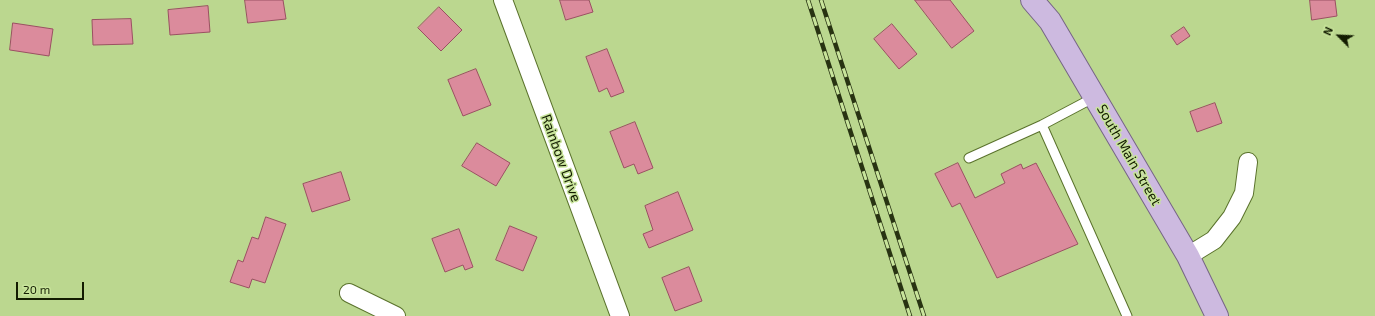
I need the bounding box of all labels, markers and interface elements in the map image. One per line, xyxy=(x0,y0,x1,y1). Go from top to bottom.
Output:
north arrow xyxy=(1319,16,1359,56)
text: N xyxy=(1320,25,1335,37)
street label: South Main Street xyxy=(1093,101,1165,209)
street label: Rainbow Drive xyxy=(537,112,585,204)
scale bar xyxy=(18,274,86,300)
text: 20 m xyxy=(23,282,50,296)

